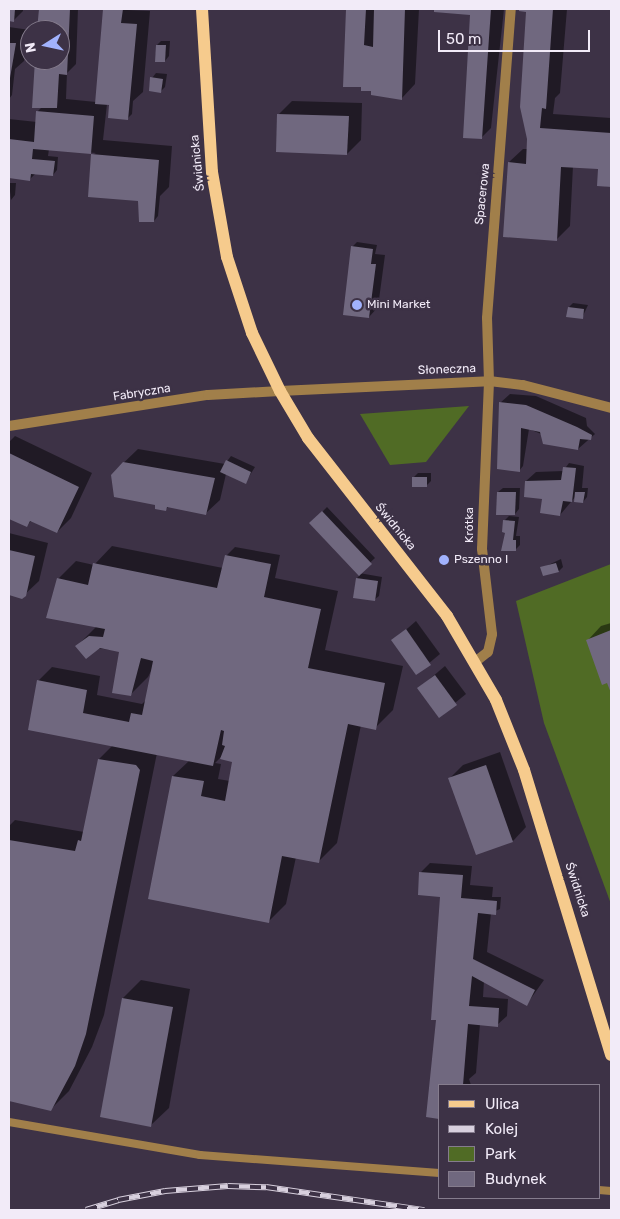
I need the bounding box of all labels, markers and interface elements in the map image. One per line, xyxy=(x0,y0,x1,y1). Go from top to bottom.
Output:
north arrow xyxy=(20,20,70,70)
scale bar xyxy=(440,20,592,52)
text: 50 m xyxy=(446,30,481,48)
text: N xyxy=(21,41,40,54)
street label: Świdnicka xyxy=(188,134,208,192)
street label: Spacerowa xyxy=(473,163,493,225)
place label: Mini Market xyxy=(367,298,431,312)
marker: Mini Market xyxy=(351,299,363,311)
street label: Słoneczna xyxy=(418,362,476,378)
street label: Fabryczna xyxy=(112,381,172,405)
street label: Świdnicka xyxy=(372,500,418,554)
street label: Krótka xyxy=(463,507,477,543)
place label: Pszenno I xyxy=(454,553,508,567)
marker: Pszenno I xyxy=(438,554,450,566)
street label: Świdnicka xyxy=(561,861,593,919)
legend xyxy=(438,1084,600,1199)
text: Ulica xyxy=(485,1095,519,1113)
text: Kolej xyxy=(485,1120,518,1138)
text: Park xyxy=(485,1145,516,1163)
text: Budynek xyxy=(485,1170,547,1188)

